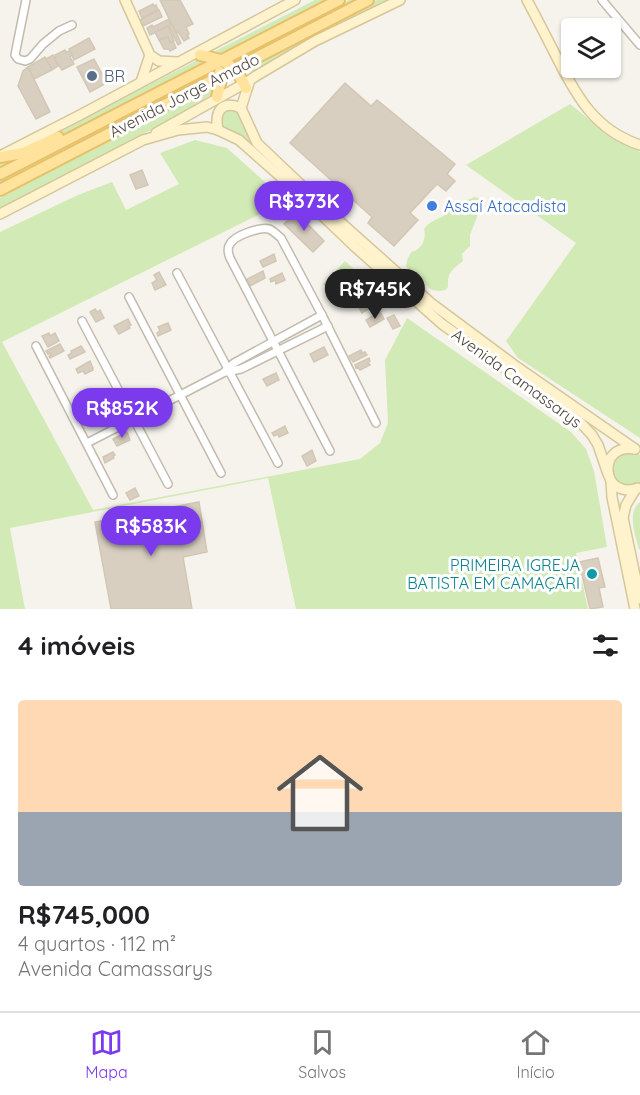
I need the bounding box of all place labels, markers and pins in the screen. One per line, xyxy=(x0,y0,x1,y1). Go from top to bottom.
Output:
place label: BR xyxy=(104,66,125,86)
marker: BR xyxy=(85,69,99,83)
pin: R$373K xyxy=(255,181,353,232)
place label: Assaí Atacadista xyxy=(444,196,566,216)
marker: Assaí Atacadista xyxy=(425,199,439,213)
pin: R$745K xyxy=(326,269,424,320)
pin: R$852K xyxy=(73,388,171,439)
pin: R$583K xyxy=(102,506,200,557)
place label: PRIMEIRA IGREJA BATISTA EM CAMAÇARI xyxy=(407,555,580,593)
marker: PRIMEIRA IGREJA BATISTA EM CAMAÇARI xyxy=(585,567,599,581)

